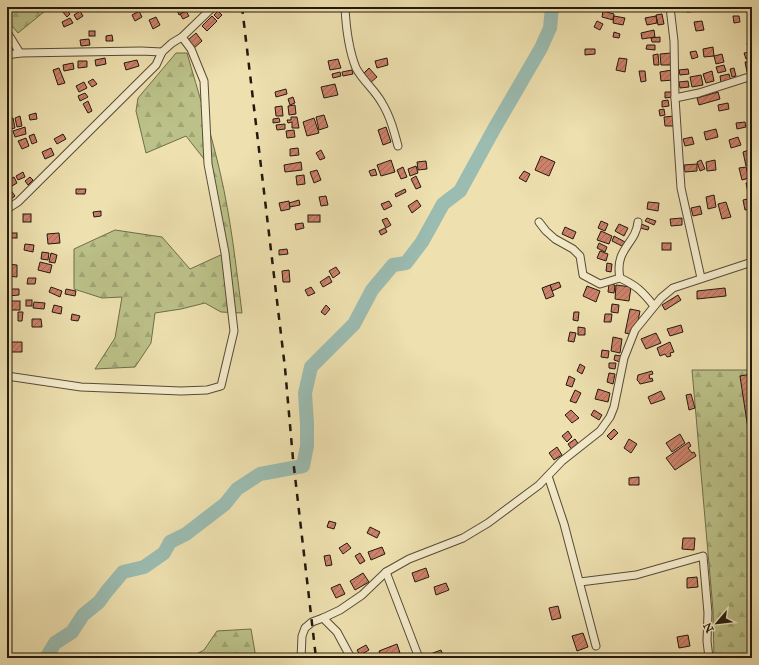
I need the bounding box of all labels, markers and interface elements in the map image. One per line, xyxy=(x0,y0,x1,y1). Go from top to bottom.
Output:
north arrow xyxy=(697,603,737,643)
text: N xyxy=(700,620,717,635)

